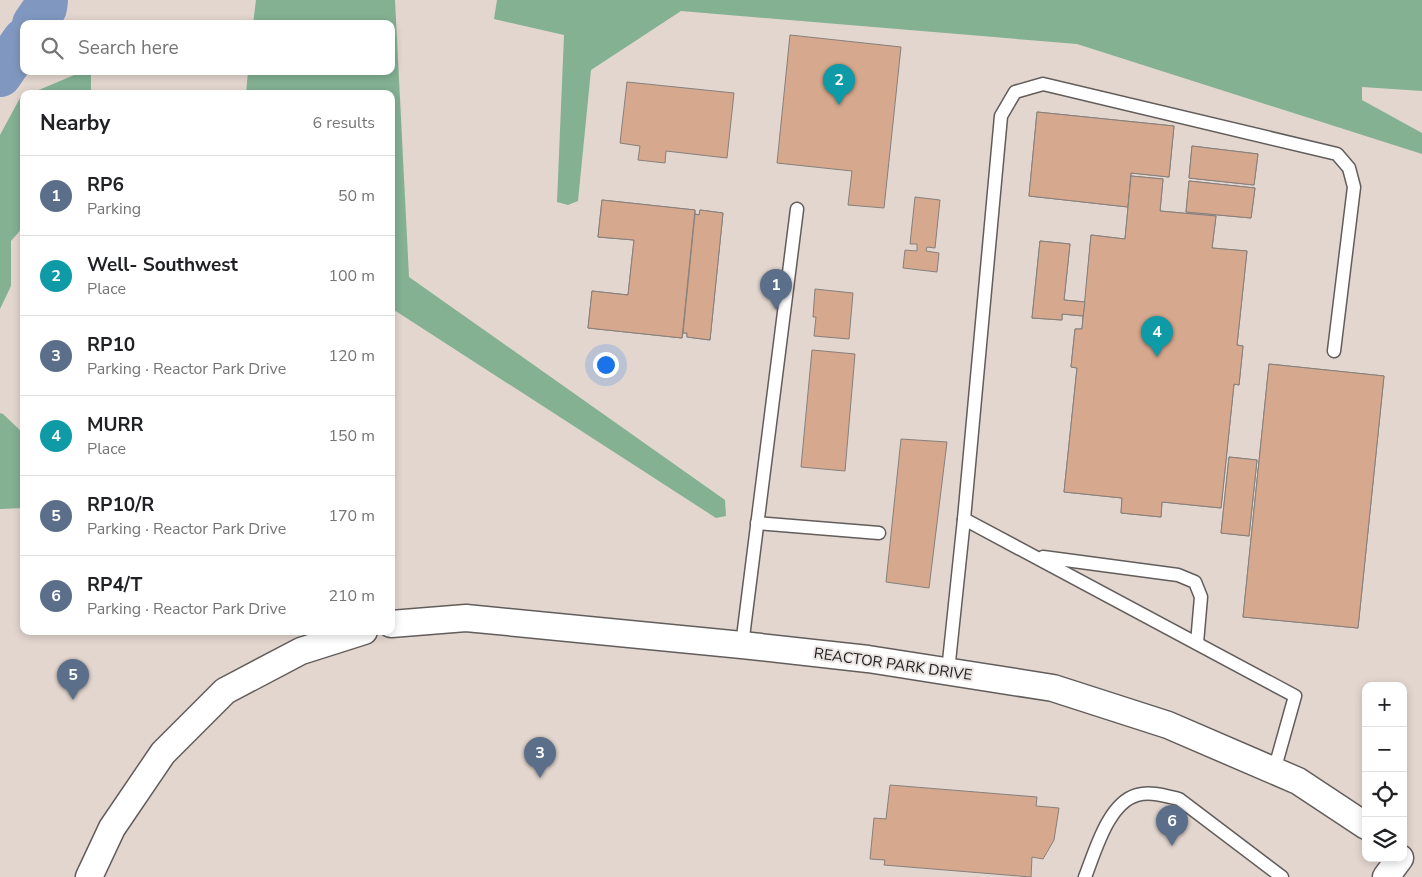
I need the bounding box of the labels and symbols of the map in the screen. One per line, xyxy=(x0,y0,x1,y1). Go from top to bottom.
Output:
pin: 2 xyxy=(823,64,855,105)
pin: 1 xyxy=(760,269,792,310)
pin: 4 xyxy=(1141,316,1173,357)
your location xyxy=(593,352,619,378)
street label: REACTOR PARK DRIVE xyxy=(813,643,973,685)
pin: 5 xyxy=(57,659,89,700)
pin: 3 xyxy=(524,737,556,778)
pin: 6 xyxy=(1156,805,1188,846)

